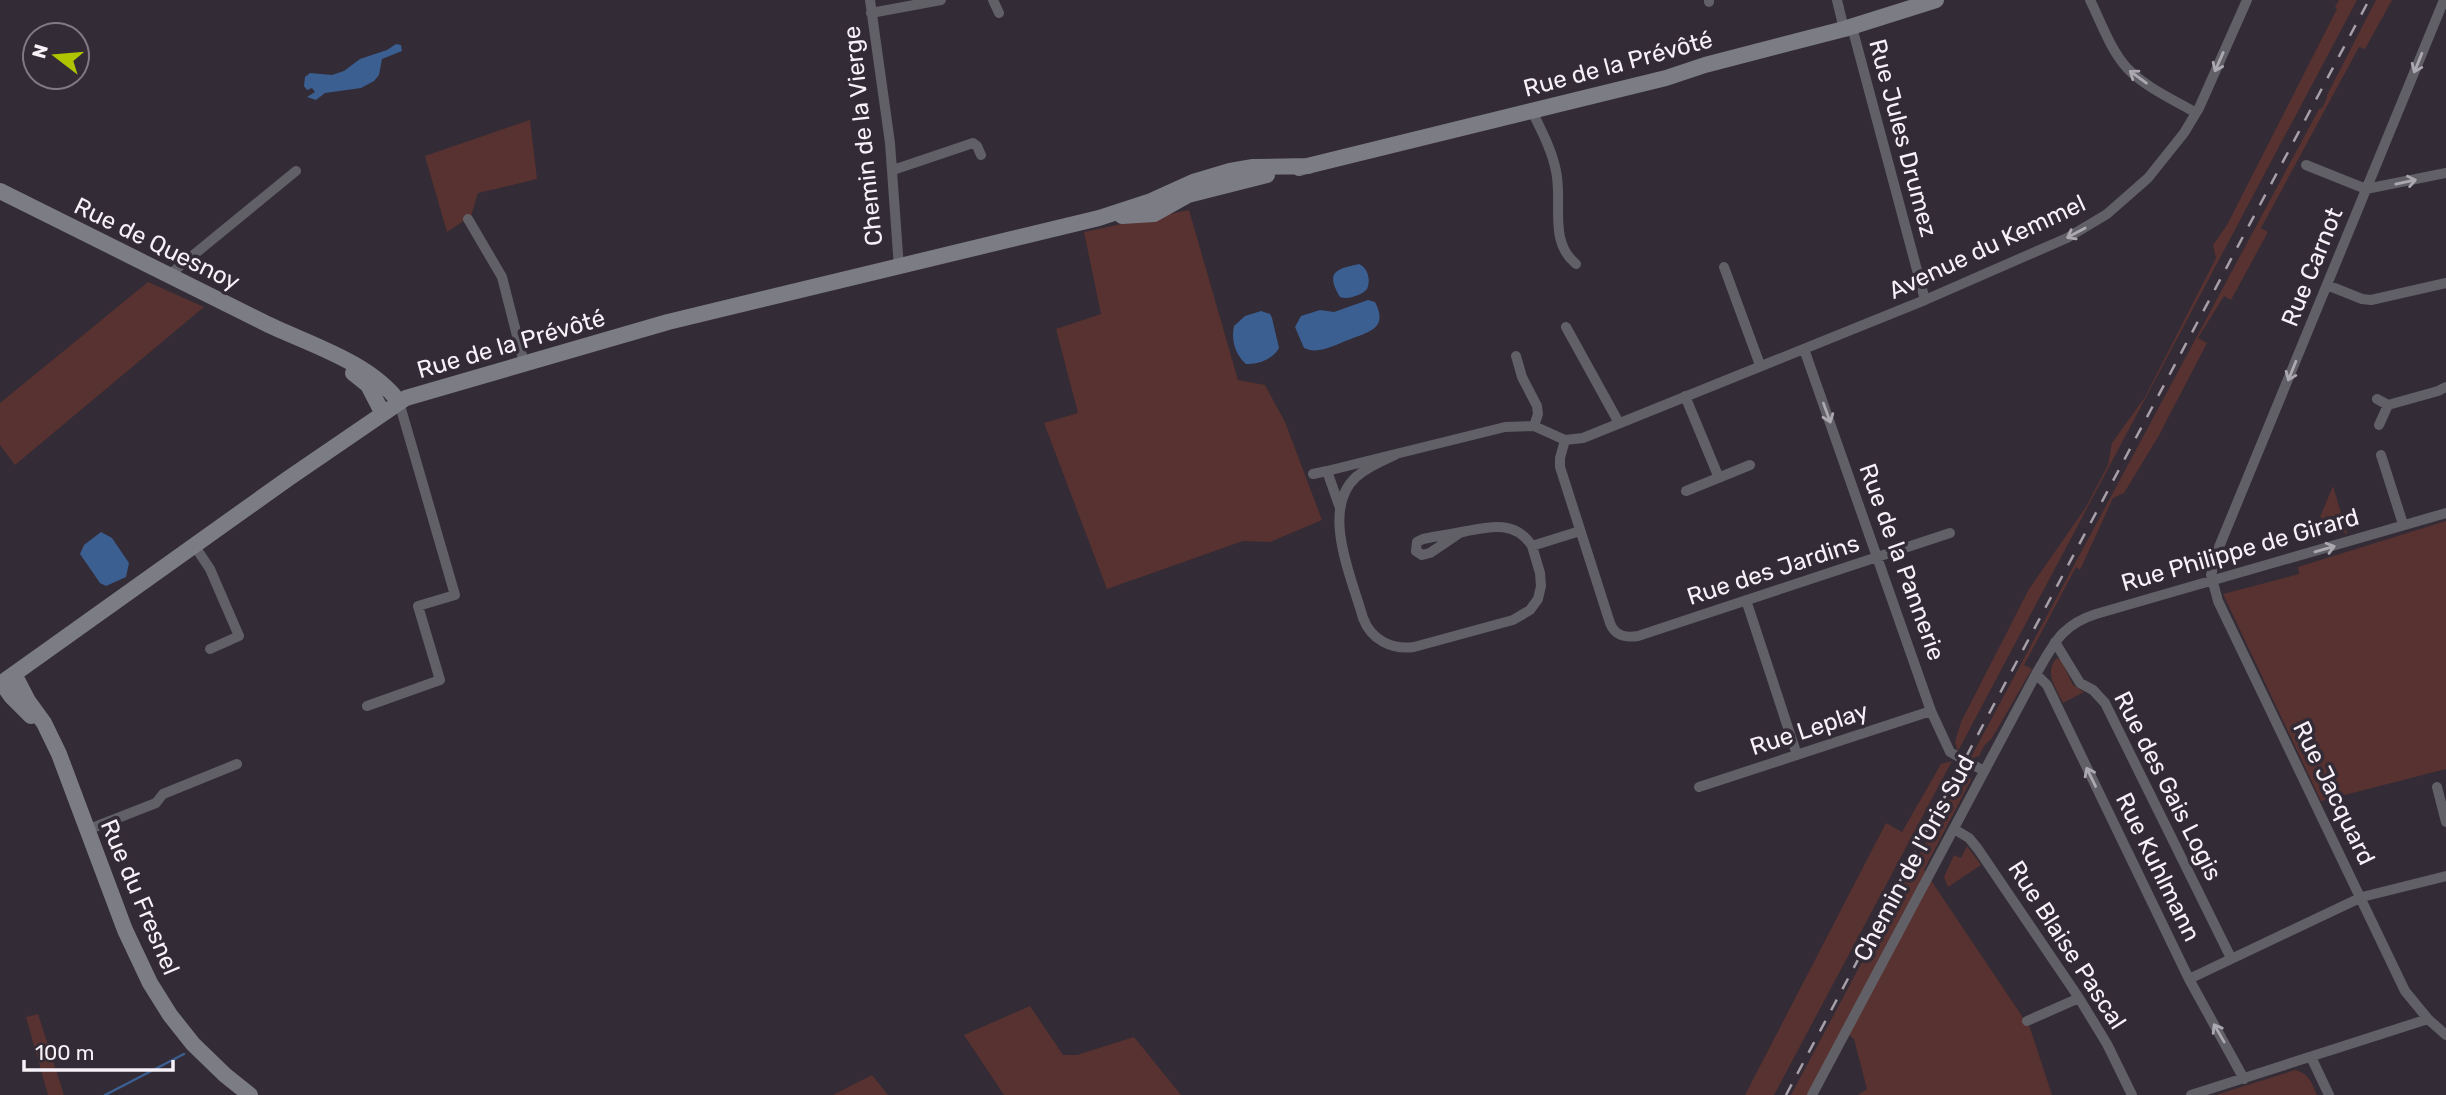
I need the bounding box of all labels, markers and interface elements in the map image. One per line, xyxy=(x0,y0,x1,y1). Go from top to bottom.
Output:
north arrow xyxy=(21,21,91,91)
street label: Chemin de la Vierge xyxy=(838,25,888,247)
street label: Rue de la Prévôté xyxy=(1520,25,1716,103)
street label: Rue Jules Drumez xyxy=(1863,36,1943,240)
text: N xyxy=(27,42,53,61)
one-way arrow xyxy=(2212,51,2225,72)
one-way arrow xyxy=(2411,52,2424,73)
one-way arrow xyxy=(2130,69,2148,84)
one-way arrow xyxy=(2394,175,2417,189)
street label: Avenue du Kemmel xyxy=(1884,189,2090,305)
street label: Rue de Quesnoy xyxy=(70,192,244,296)
street label: Rue Carnot xyxy=(2276,204,2348,330)
one-way arrow xyxy=(2067,226,2087,240)
street label: Rue de la Prévôté xyxy=(414,304,608,384)
one-way arrow xyxy=(2285,360,2298,382)
one-way arrow xyxy=(1822,402,1834,424)
street label: Rue de la Pannerie xyxy=(1853,460,1951,664)
street label: Rue Philippe de Girard xyxy=(2118,503,2362,597)
street label: Rue des Jardins xyxy=(1683,529,1863,611)
one-way arrow xyxy=(2313,542,2335,555)
street label: Rue des Gais Logis xyxy=(2108,687,2228,885)
street label: Rue Leplay xyxy=(1746,697,1872,761)
street label: Rue Jacquard xyxy=(2287,717,2381,869)
street label: Chemin de l'Oris Sud xyxy=(1848,750,1980,966)
one-way arrow xyxy=(2084,767,2098,788)
street label: Rue Kuhlmann xyxy=(2110,788,2206,946)
street label: Rue du Fresnel xyxy=(95,815,185,979)
street label: Rue Blaise Pascal xyxy=(2002,856,2132,1034)
one-way arrow xyxy=(2212,1023,2226,1043)
scale bar xyxy=(24,1028,173,1072)
text: 100 m xyxy=(35,1040,94,1065)

